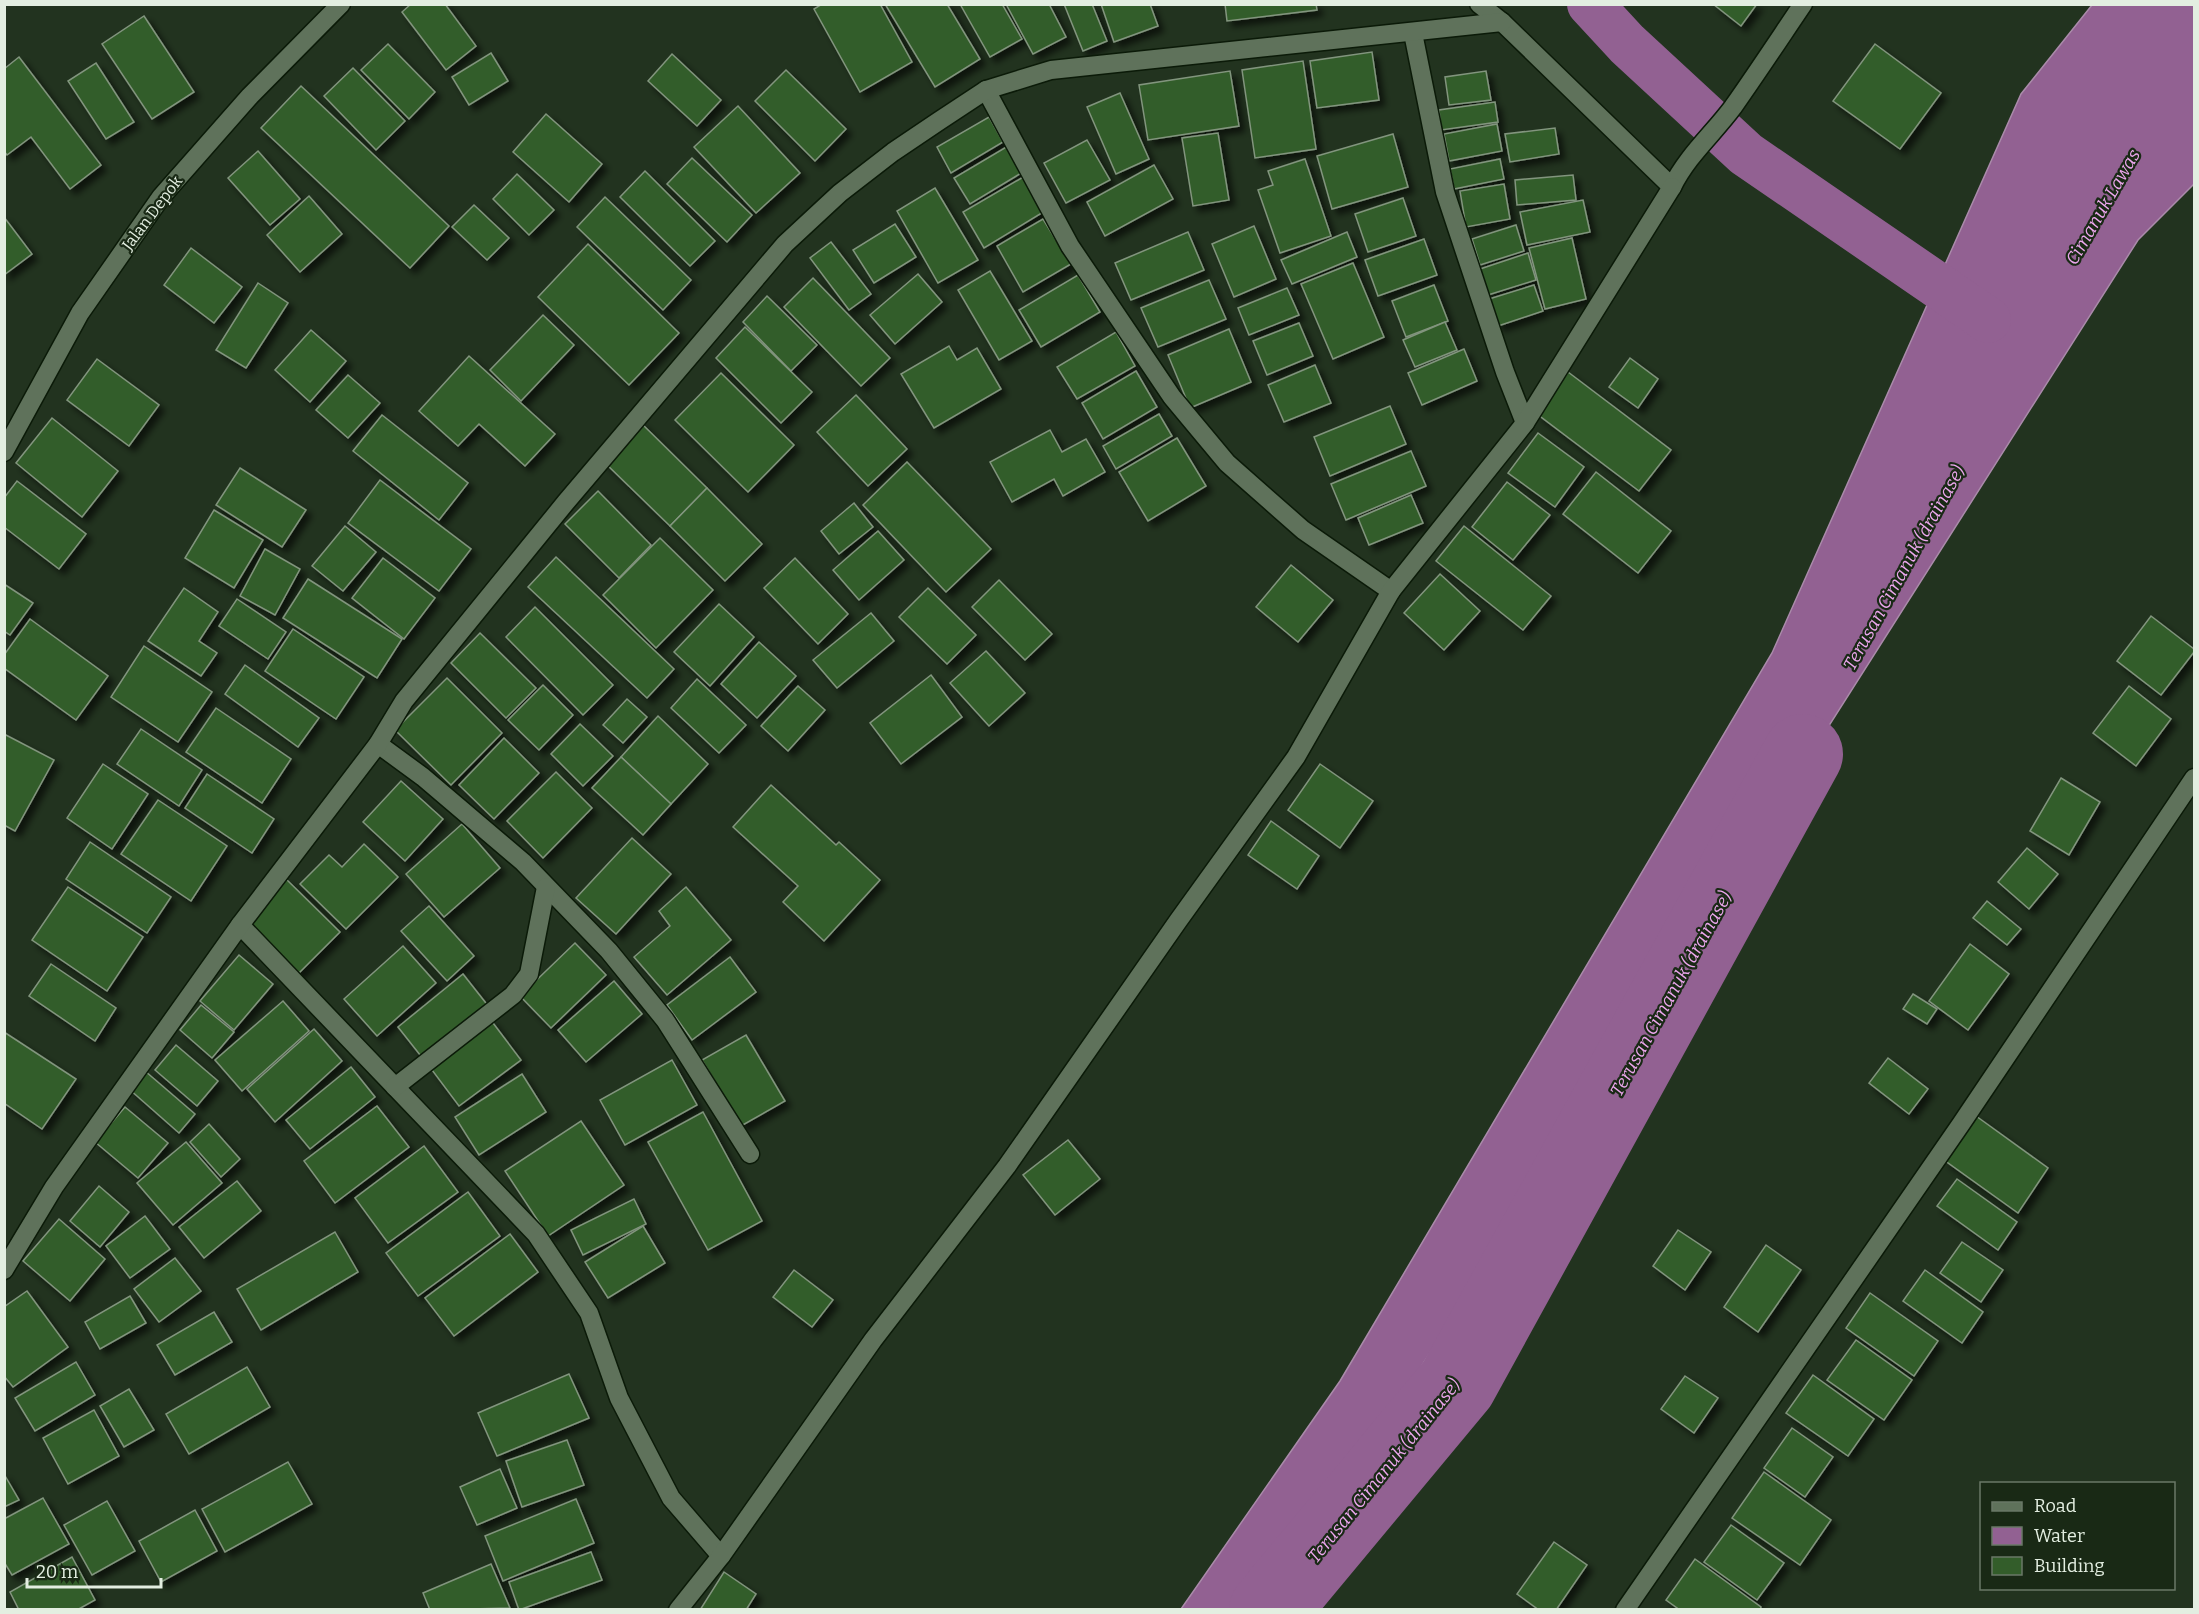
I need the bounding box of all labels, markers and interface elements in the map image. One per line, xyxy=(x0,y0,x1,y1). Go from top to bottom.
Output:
water label: Cimanuk Lawas xyxy=(2061,145,2145,269)
street label: Jalan Depok xyxy=(117,172,186,255)
water label: Terusan Cimanuk (drainase) xyxy=(1839,461,1970,674)
water label: Terusan Cimanuk (drainase) xyxy=(1606,887,1737,1100)
water label: Terusan Cimanuk (drainase) xyxy=(1303,1374,1465,1567)
legend xyxy=(1980,1482,2175,1590)
text: Road xyxy=(2034,1495,2077,1517)
text: Water xyxy=(2034,1525,2085,1547)
scale bar xyxy=(27,1551,160,1589)
text: Building xyxy=(2034,1555,2105,1577)
text: 20 m xyxy=(36,1561,78,1583)

